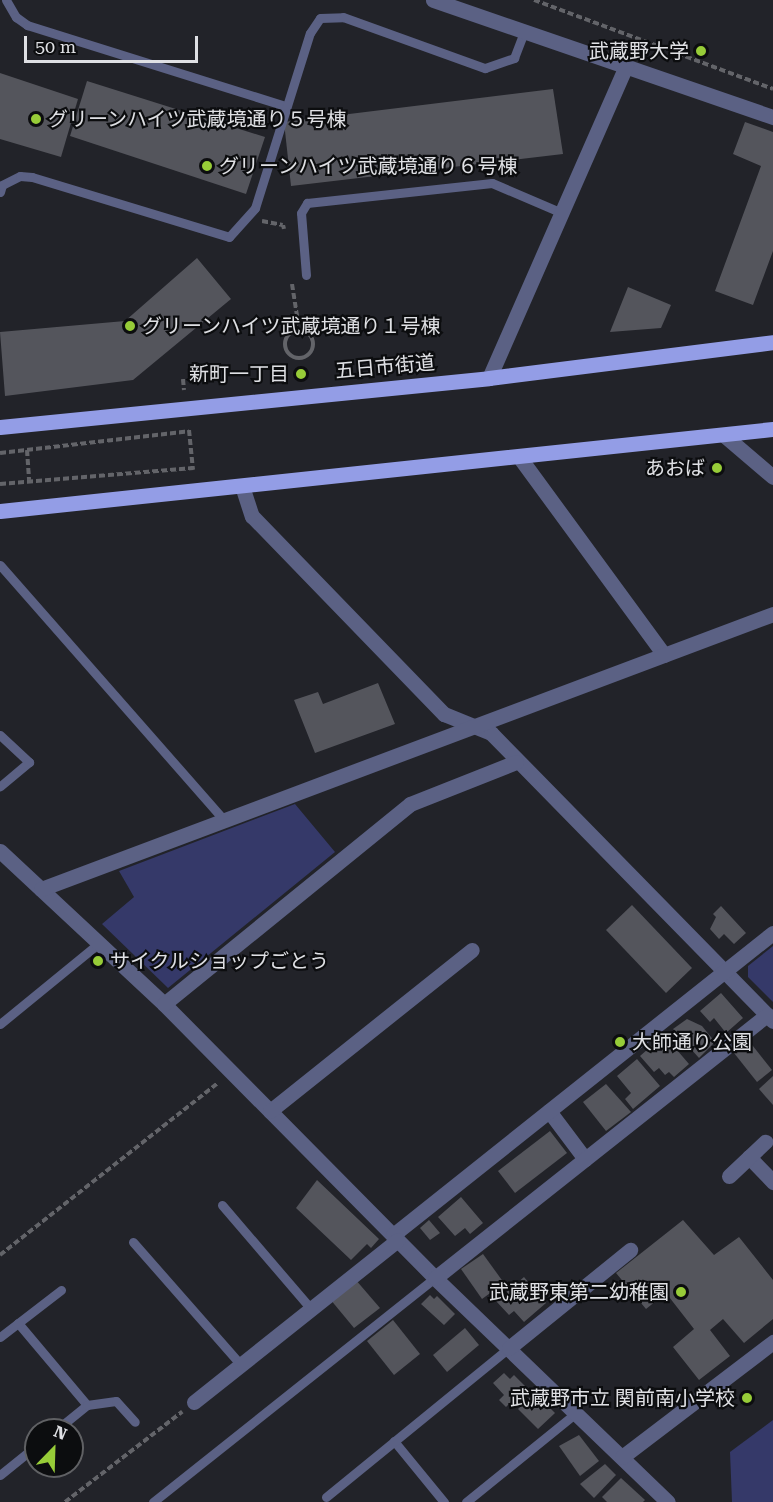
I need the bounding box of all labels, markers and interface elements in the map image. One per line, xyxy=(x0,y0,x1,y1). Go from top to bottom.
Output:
scale bar xyxy=(27,24,201,62)
text: 50 m xyxy=(35,36,76,57)
place label: 武蔵野大学 xyxy=(589,39,689,63)
marker: 武蔵野大学 xyxy=(694,44,708,58)
place label: グリーンハイツ武蔵境通り５号棟 xyxy=(48,107,348,131)
marker: グリーンハイツ武蔵境通り５号棟 xyxy=(29,112,43,126)
place label: グリーンハイツ武蔵境通り６号棟 xyxy=(219,154,519,178)
marker: グリーンハイツ武蔵境通り６号棟 xyxy=(200,159,214,173)
place label: グリーンハイツ武蔵境通り１号棟 xyxy=(142,314,442,338)
marker: グリーンハイツ武蔵境通り１号棟 xyxy=(123,319,137,333)
street label: 五日市街道 xyxy=(334,351,436,383)
place label: 新町一丁目 xyxy=(189,362,289,386)
marker: 新町一丁目 xyxy=(294,367,308,381)
place label: あおば xyxy=(645,456,705,480)
marker: あおば xyxy=(710,461,724,475)
place label: サイクルショップごとう xyxy=(110,949,330,973)
marker: サイクルショップごとう xyxy=(91,954,105,968)
place label: 大師通り公園 xyxy=(632,1030,752,1054)
marker: 大師通り公園 xyxy=(613,1035,627,1049)
place label: 武蔵野東第二幼稚園 xyxy=(489,1280,669,1304)
marker: 武蔵野東第二幼稚園 xyxy=(674,1285,688,1299)
place label: 武蔵野市立 関前南小学校 xyxy=(510,1386,735,1410)
marker: 武蔵野市立 関前南小学校 xyxy=(740,1391,754,1405)
north arrow xyxy=(24,1418,84,1478)
text: N xyxy=(51,1422,70,1444)

